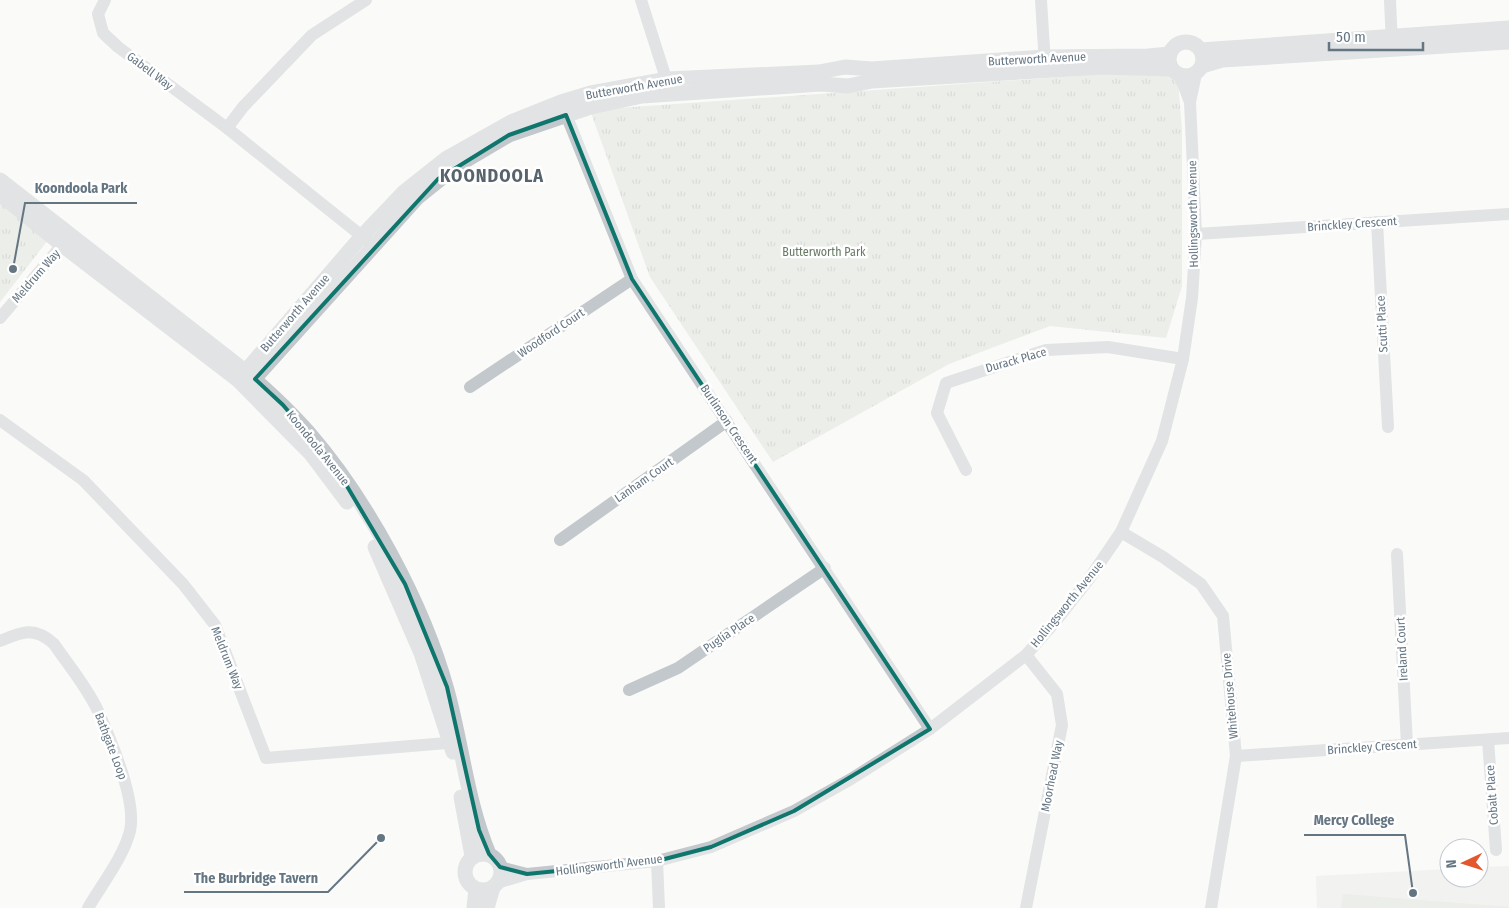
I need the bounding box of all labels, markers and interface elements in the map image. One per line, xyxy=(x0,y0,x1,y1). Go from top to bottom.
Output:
scale bar xyxy=(1329,20,1423,52)
text: 50 m xyxy=(1336,28,1366,46)
street label: Gabell Way xyxy=(124,49,176,93)
street label: Butterworth Avenue xyxy=(988,49,1086,69)
street label: Butterworth Avenue xyxy=(584,72,684,102)
street label: Hollingsworth Avenue xyxy=(1185,160,1201,268)
district label: KOONDOOLA xyxy=(440,165,544,187)
callout: Koondoola Park xyxy=(25,174,137,203)
text: Koondoola Park xyxy=(35,180,128,197)
street label: Brinckley Crescent xyxy=(1307,214,1397,234)
park label: Butterworth Park xyxy=(782,245,866,259)
street label: Meldrum Way xyxy=(9,246,63,306)
street label: Butterworth Avenue xyxy=(258,271,333,355)
street label: Scutti Place xyxy=(1374,295,1390,353)
street label: Woodford Court xyxy=(515,306,587,360)
street label: Durack Place xyxy=(984,345,1048,375)
street label: Burlinson Crescent xyxy=(697,382,761,466)
street label: Koondoola Avenue xyxy=(284,408,352,488)
street label: Lanham Court xyxy=(612,455,676,505)
street label: Hollingsworth Avenue xyxy=(1028,558,1106,650)
street label: Puglia Place xyxy=(701,611,757,655)
street label: Ireland Court xyxy=(1393,617,1411,681)
street label: Meldrum Way xyxy=(208,625,246,692)
street label: Whitehouse Drive xyxy=(1219,652,1241,740)
street label: Bathgate Loop xyxy=(92,711,130,781)
street label: Brinckley Crescent xyxy=(1327,737,1417,757)
street label: Moorhead Way xyxy=(1038,739,1066,813)
street label: Cobalt Place xyxy=(1483,764,1501,825)
callout: Mercy College xyxy=(1304,806,1405,835)
text: Mercy College xyxy=(1314,812,1394,829)
north arrow xyxy=(1439,838,1489,888)
street label: Hollingsworth Avenue xyxy=(555,852,663,878)
text: N xyxy=(1443,859,1460,869)
callout: The Burbridge Tavern xyxy=(184,863,328,892)
text: The Burbridge Tavern xyxy=(194,870,318,887)

